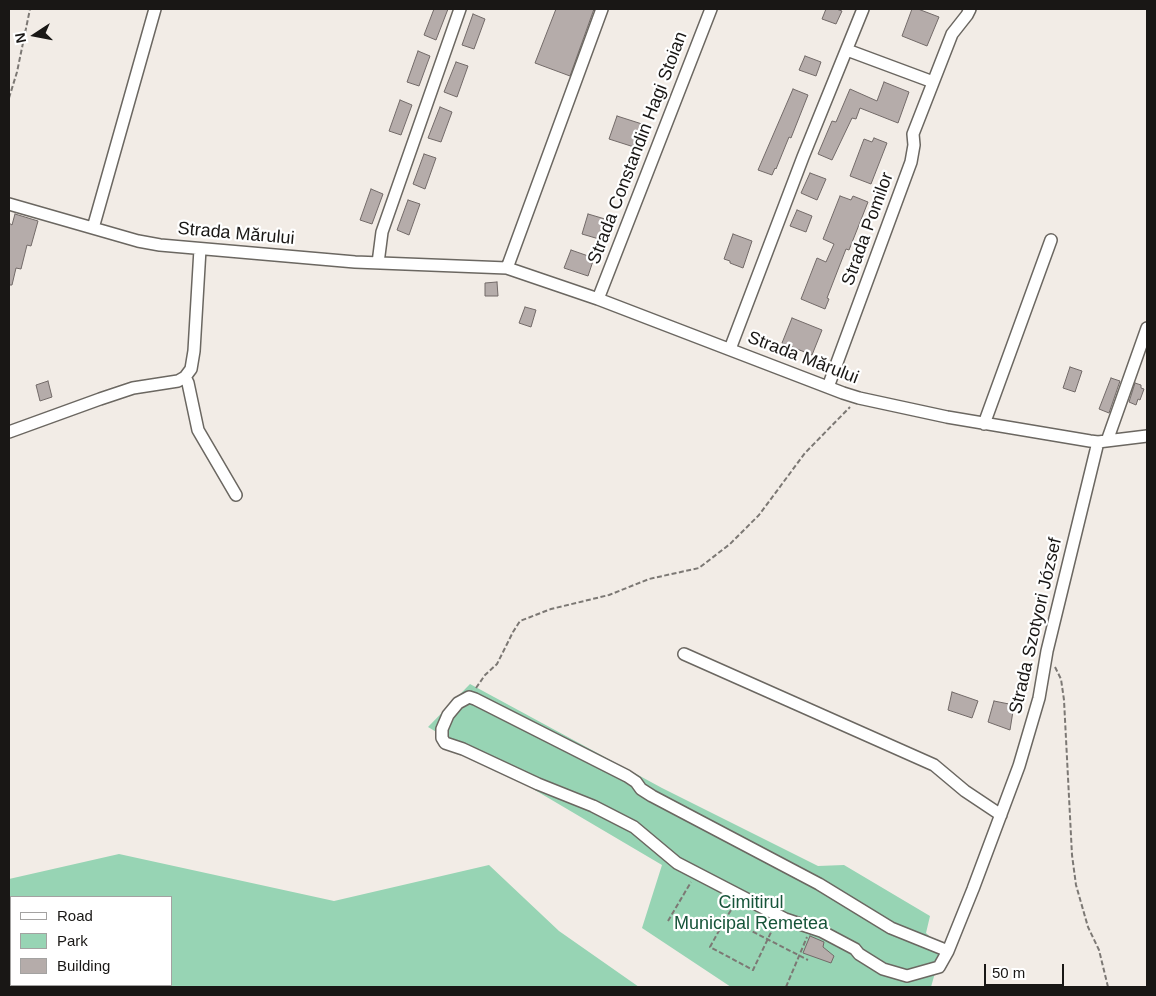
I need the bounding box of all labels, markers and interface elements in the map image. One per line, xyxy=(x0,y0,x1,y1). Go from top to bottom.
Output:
north arrow xyxy=(10,10,60,60)
street label: Strada Constandin Hagi Stoian xyxy=(584,29,692,267)
text: N xyxy=(11,31,29,44)
street label: Strada Pomilor xyxy=(837,169,899,289)
street label: Strada Mărului xyxy=(177,218,295,250)
street label: Strada Mărului xyxy=(744,327,862,389)
street label: Strada Szotyori József xyxy=(1005,536,1067,716)
park label: Cimitirul Municipal Remetea xyxy=(674,892,828,934)
legend xyxy=(10,896,172,986)
text: Road xyxy=(57,907,93,924)
text: Park xyxy=(57,932,88,949)
scale bar xyxy=(986,954,1066,986)
text: Building xyxy=(57,957,110,974)
text: 50 m xyxy=(992,964,1025,981)

